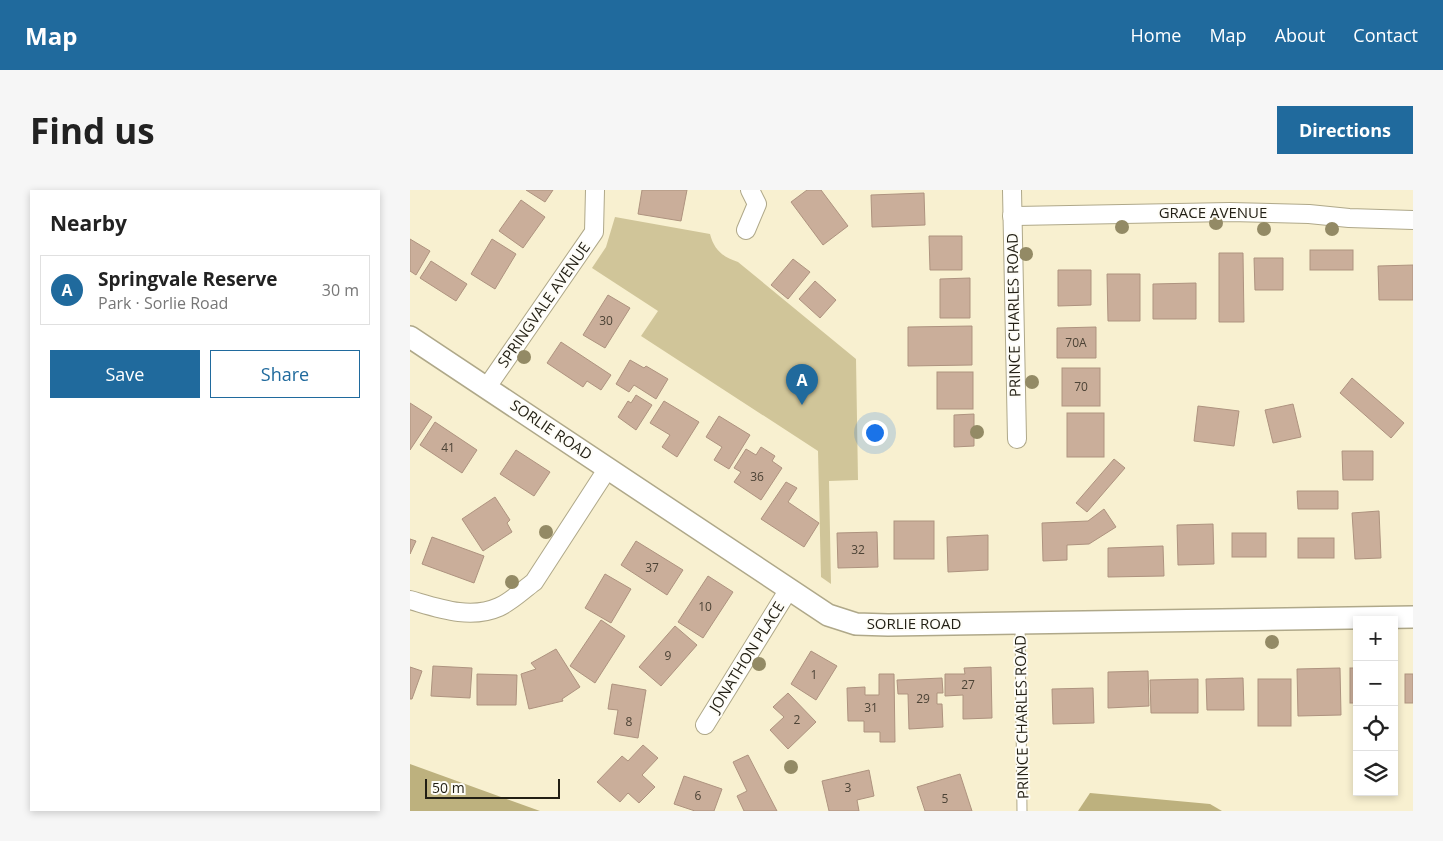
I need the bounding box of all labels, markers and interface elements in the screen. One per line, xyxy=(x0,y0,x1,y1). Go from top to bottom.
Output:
text: Map xyxy=(25,19,77,52)
text: Home xyxy=(1131,23,1181,47)
text: Map xyxy=(1209,23,1247,47)
text: About xyxy=(1275,23,1325,47)
text: Contact xyxy=(1353,23,1418,47)
button: Directions xyxy=(1277,106,1413,154)
text: Find us xyxy=(30,107,155,154)
street label: GRACE AVENUE xyxy=(1159,202,1267,222)
text: Nearby xyxy=(50,209,127,237)
street label: PRINCE CHARLES ROAD xyxy=(1002,233,1024,397)
street label: SPRINGVALE AVENUE xyxy=(492,238,594,371)
text: Springvale Reserve xyxy=(98,266,277,292)
text: A xyxy=(61,279,73,301)
text: 30 m xyxy=(322,279,359,301)
text: Park · Sorlie Road xyxy=(98,292,228,314)
house number: 30 xyxy=(599,312,613,329)
house number: 70A xyxy=(1065,334,1087,351)
button: Save xyxy=(50,350,200,398)
button: Share xyxy=(210,350,360,398)
pin: A xyxy=(786,364,818,405)
house number: 70 xyxy=(1074,378,1088,395)
street label: SORLIE ROAD xyxy=(507,394,596,464)
your location xyxy=(862,420,888,446)
house number: 41 xyxy=(441,439,455,456)
house number: 36 xyxy=(750,468,764,485)
house number: 32 xyxy=(851,541,865,558)
house number: 37 xyxy=(645,559,659,576)
street label: JONATHON PLACE xyxy=(703,597,788,717)
house number: 10 xyxy=(698,598,712,615)
street label: SORLIE ROAD xyxy=(867,613,961,633)
map controls xyxy=(1353,616,1398,796)
button: + xyxy=(1353,616,1398,661)
street label: PRINCE CHARLES ROAD xyxy=(1010,635,1032,799)
house number: 9 xyxy=(665,647,672,664)
button: − xyxy=(1353,661,1398,706)
house number: 1 xyxy=(811,666,817,683)
house number: 27 xyxy=(961,676,975,693)
house number: 29 xyxy=(916,690,930,707)
house number: 31 xyxy=(864,699,878,716)
button: locate xyxy=(1353,706,1398,751)
house number: 2 xyxy=(794,711,801,728)
house number: 8 xyxy=(626,713,633,730)
button: layers xyxy=(1353,751,1398,796)
scale bar xyxy=(425,776,560,799)
text: 50 m xyxy=(432,778,465,797)
house number: 3 xyxy=(845,779,852,796)
house number: 6 xyxy=(695,787,702,804)
house number: 5 xyxy=(942,790,949,807)

